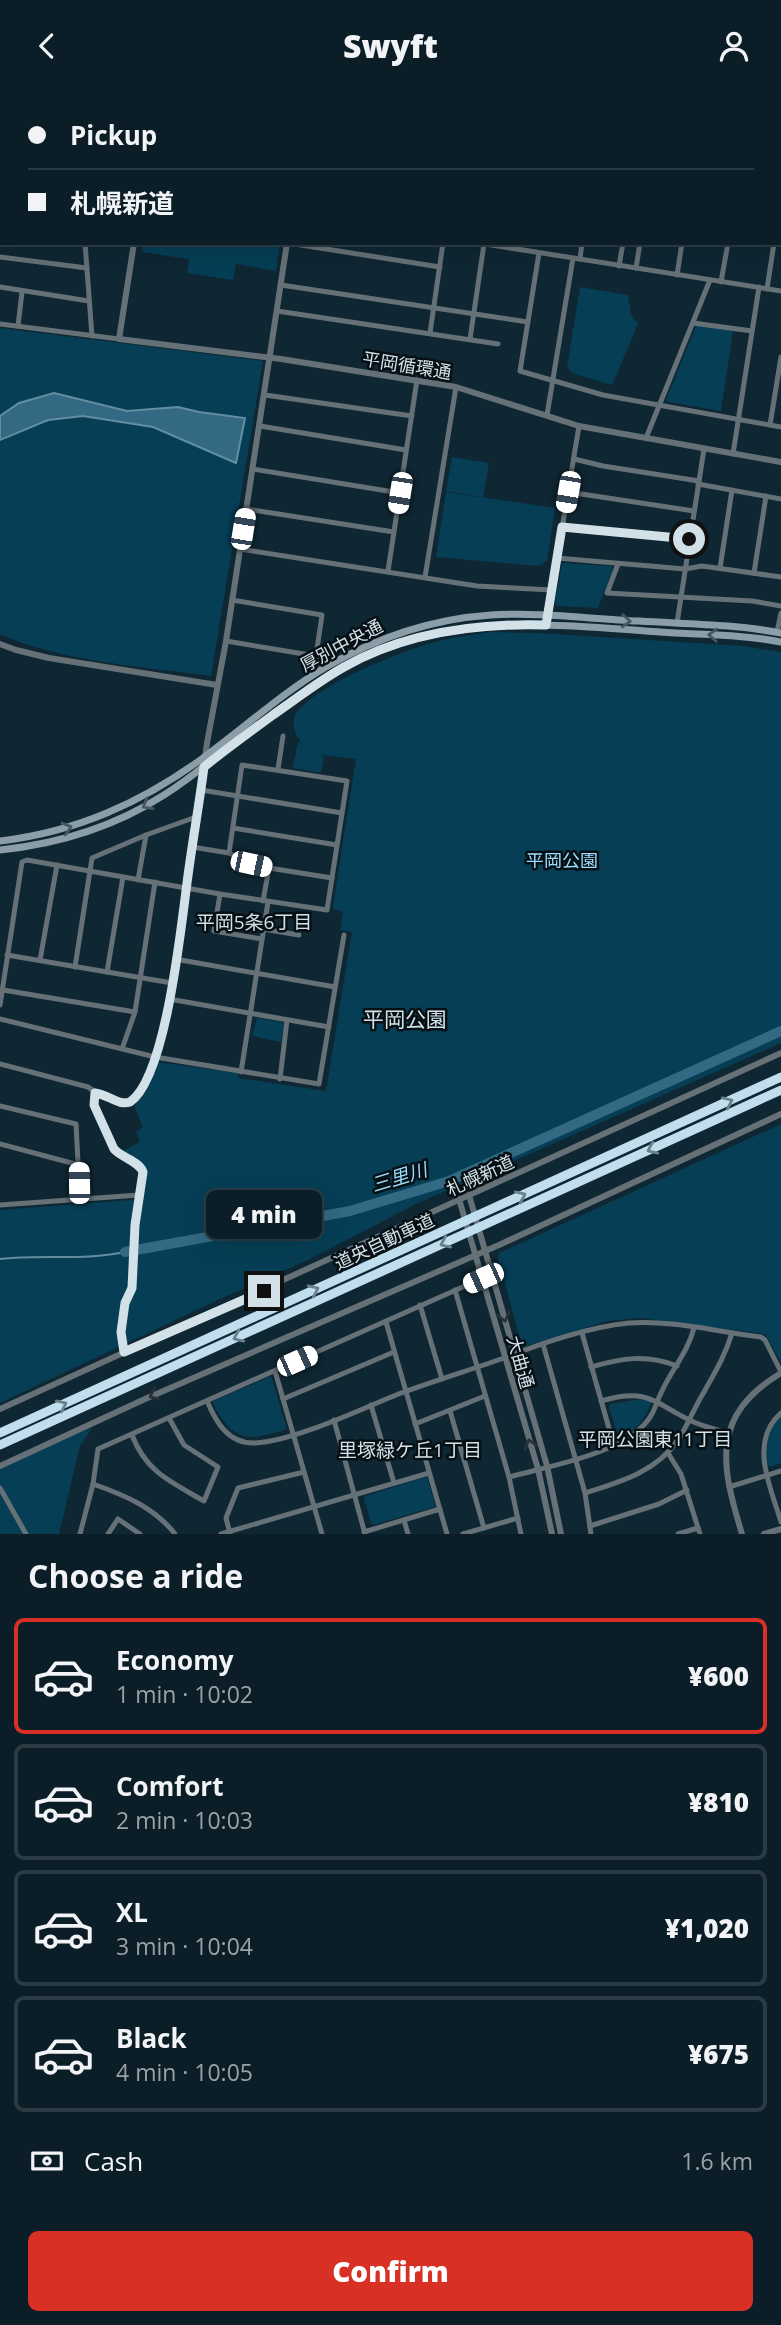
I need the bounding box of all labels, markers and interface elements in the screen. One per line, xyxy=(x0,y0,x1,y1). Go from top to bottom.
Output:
text: Swyft xyxy=(343,24,438,67)
icon: back xyxy=(28,27,66,65)
icon: person xyxy=(715,27,753,65)
text: Pickup xyxy=(70,117,157,153)
text: 札幌新道 xyxy=(70,185,174,221)
street label: 平岡循環通 xyxy=(361,346,453,384)
car xyxy=(555,469,582,515)
car xyxy=(387,471,414,515)
car xyxy=(230,507,257,551)
route start xyxy=(673,523,705,555)
street label: 厚別中央通 xyxy=(296,613,386,677)
one-way arrow xyxy=(621,613,632,628)
one-way arrow xyxy=(707,627,718,642)
one-way arrow xyxy=(142,797,155,810)
one-way arrow xyxy=(61,822,73,837)
park label: 平岡公園 xyxy=(526,848,598,872)
car xyxy=(229,849,274,879)
district label: 平岡5条6丁目 xyxy=(196,909,312,935)
district label: 平岡公園 xyxy=(363,1005,447,1033)
one-way arrow xyxy=(721,1096,733,1110)
one-way arrow xyxy=(647,1141,659,1155)
street label: 札幌新道 xyxy=(442,1149,518,1201)
water label: 三里川 xyxy=(368,1156,432,1198)
car xyxy=(69,1162,90,1204)
callout: 4 min xyxy=(206,1189,322,1239)
one-way arrow xyxy=(513,1190,526,1204)
text: 4 min xyxy=(231,1198,297,1230)
street label: 道央自動車道 xyxy=(330,1207,438,1275)
one-way arrow xyxy=(440,1235,452,1249)
car xyxy=(460,1260,507,1296)
route end xyxy=(248,1275,280,1307)
one-way arrow xyxy=(306,1284,319,1298)
one-way arrow xyxy=(496,1311,510,1323)
one-way arrow xyxy=(233,1329,245,1343)
street label: 大曲通 xyxy=(502,1333,540,1391)
car xyxy=(274,1343,321,1379)
one-way arrow xyxy=(149,1387,161,1401)
one-way arrow xyxy=(55,1399,67,1413)
district label: 平岡公園東11丁目 xyxy=(578,1426,732,1452)
district label: 里塚緑ケ丘1丁目 xyxy=(338,1437,482,1463)
one-way arrow xyxy=(524,1438,539,1450)
text: Choose a ride xyxy=(28,1554,243,1597)
text: Economy xyxy=(116,1642,234,1678)
icon: car xyxy=(32,1645,95,1708)
text: ¥600 xyxy=(688,1658,749,1694)
text: 1 min · 10:02 xyxy=(116,1678,253,1710)
text: Comfort xyxy=(116,1768,223,1804)
icon: car xyxy=(32,1771,95,1834)
text: ¥810 xyxy=(688,1784,749,1820)
text: 2 min · 10:03 xyxy=(116,1804,253,1836)
text: XL xyxy=(116,1894,148,1930)
icon: car xyxy=(32,1897,95,1960)
text: ¥1,020 xyxy=(665,1910,749,1946)
text: 3 min · 10:04 xyxy=(116,1930,253,1962)
text: Black xyxy=(116,2020,187,2056)
icon: car xyxy=(32,2023,95,2086)
text: ¥675 xyxy=(688,2036,749,2072)
text: 4 min · 10:05 xyxy=(116,2056,253,2088)
icon: cash xyxy=(28,2142,66,2180)
text: Cash xyxy=(84,2143,143,2179)
text: 1.6 km xyxy=(681,2145,753,2177)
button: Confirm xyxy=(28,2231,753,2311)

